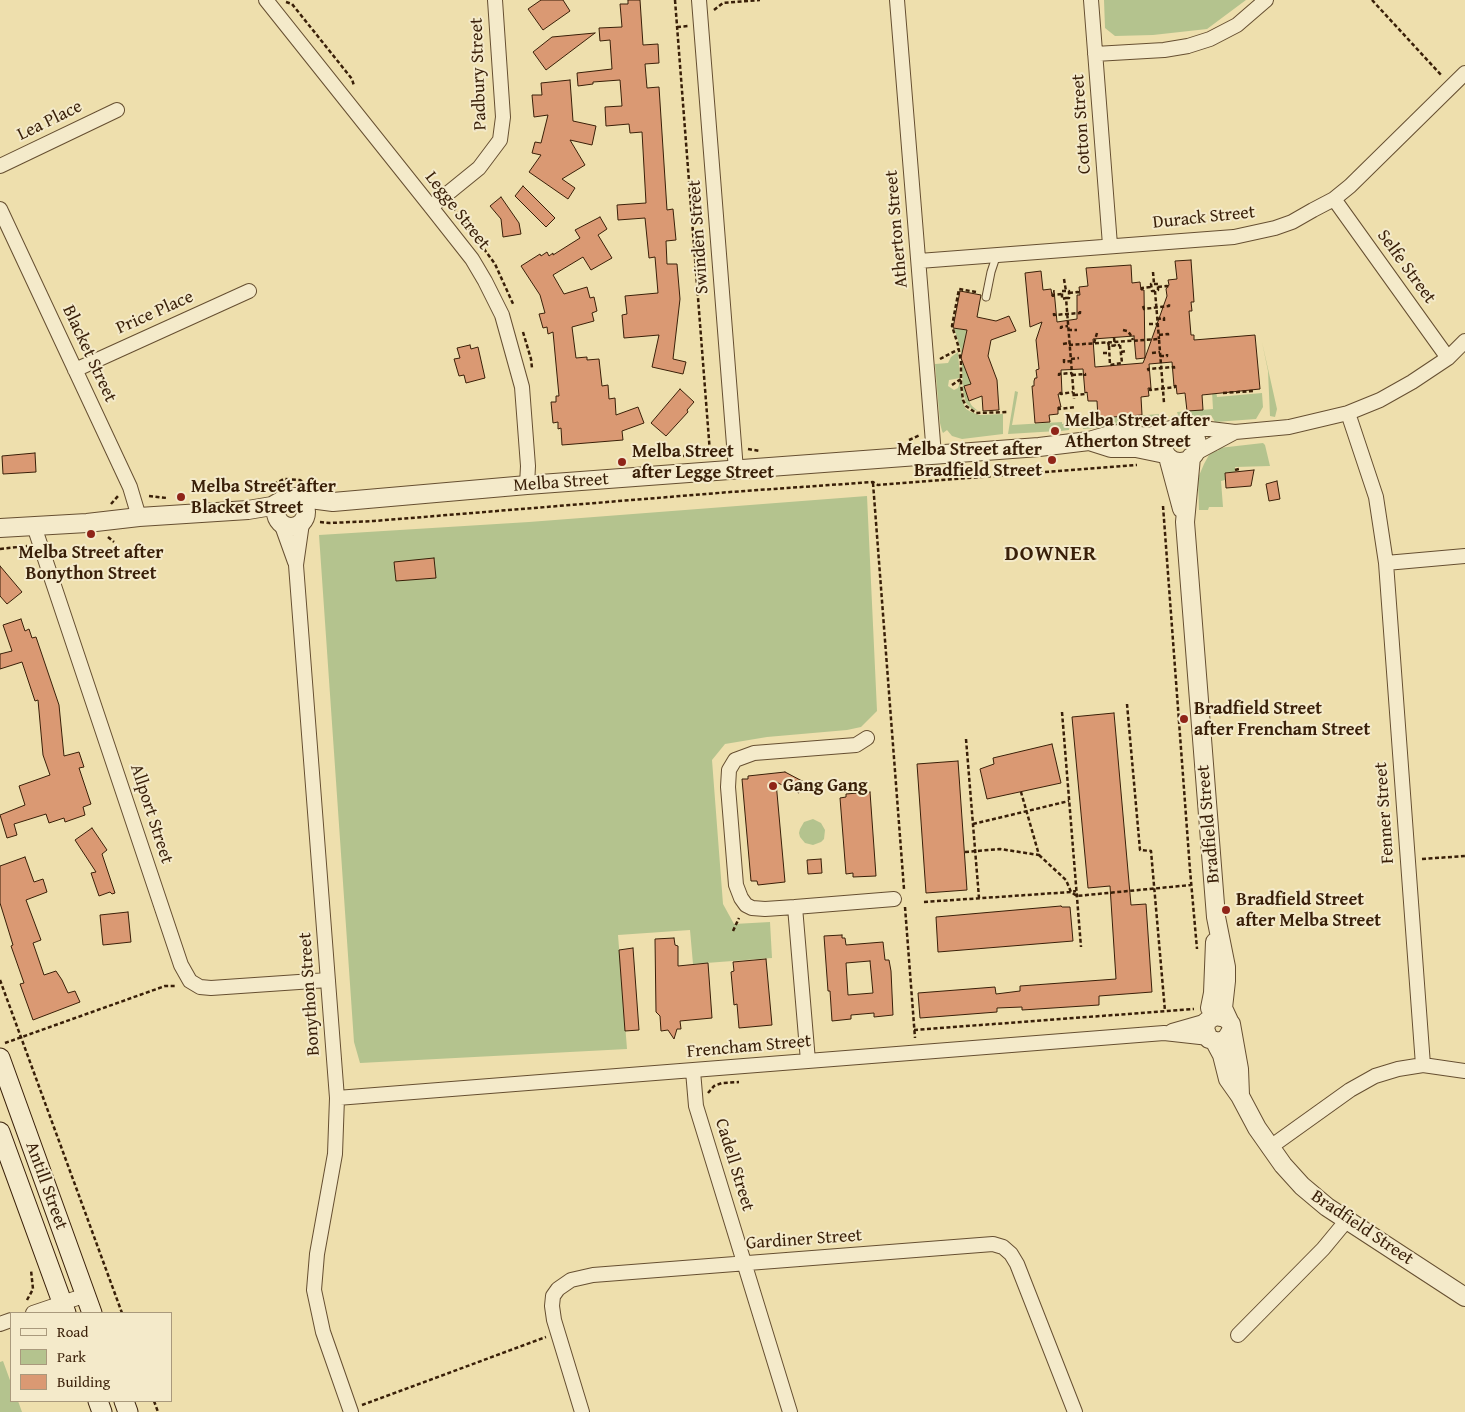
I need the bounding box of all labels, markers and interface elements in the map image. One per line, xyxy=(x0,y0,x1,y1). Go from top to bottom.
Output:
street label: Padbury Street xyxy=(466,17,492,131)
street label: Cotton Street xyxy=(1068,73,1096,175)
street label: Lea Place xyxy=(14,96,86,146)
street label: Legge Street xyxy=(420,168,494,254)
street label: Atherton Street xyxy=(881,169,913,289)
street label: Swinden Street xyxy=(684,179,714,295)
street label: Durack Street xyxy=(1152,202,1256,234)
street label: Selfe Street xyxy=(1372,226,1440,308)
street label: Price Place xyxy=(113,286,197,340)
street label: Blacket Street xyxy=(57,302,121,406)
place label: Melba Street after Atherton Street xyxy=(1065,410,1210,452)
marker: Melba Street after Atherton Street xyxy=(1049,425,1061,437)
place label: Melba Street after Bradfield Street xyxy=(897,439,1042,482)
place label: Melba Street after Legge Street xyxy=(632,441,774,484)
marker: Melba Street after Bradfield Street xyxy=(1046,454,1058,466)
marker: Melba Street after Legge Street xyxy=(616,456,628,468)
street label: Melba Street xyxy=(513,469,609,497)
place label: Melba Street after Blacket Street xyxy=(191,476,336,518)
marker: Melba Street after Blacket Street xyxy=(175,491,187,503)
marker: Melba Street after Bonython Street xyxy=(85,528,97,540)
district label: DOWNER xyxy=(1004,541,1098,567)
place label: Melba Street after Bonython Street xyxy=(18,542,164,584)
place label: Bradfield Street after Frencham Street xyxy=(1194,698,1370,741)
marker: Bradfield Street after Frencham Street xyxy=(1178,713,1190,725)
street label: Fenner Street xyxy=(1371,761,1399,865)
street label: Allport Street xyxy=(125,762,177,866)
street label: Bradfield Street xyxy=(1193,764,1225,884)
place label: Gang Gang xyxy=(783,775,868,797)
marker: Gang Gang xyxy=(767,780,779,792)
place label: Bradfield Street after Melba Street xyxy=(1236,889,1381,932)
marker: Bradfield Street after Melba Street xyxy=(1220,904,1232,916)
street label: Bonython Street xyxy=(295,932,325,1056)
street label: Frencham Street xyxy=(686,1031,812,1063)
street label: Cadell Street xyxy=(710,1116,758,1214)
street label: Antill Street xyxy=(20,1139,72,1233)
street label: Bradfield Street xyxy=(1307,1186,1417,1270)
street label: Gardiner Street xyxy=(745,1225,863,1255)
legend xyxy=(10,1312,172,1402)
text: Road xyxy=(57,1321,88,1342)
text: Park xyxy=(57,1346,86,1367)
text: Building xyxy=(57,1371,110,1392)

